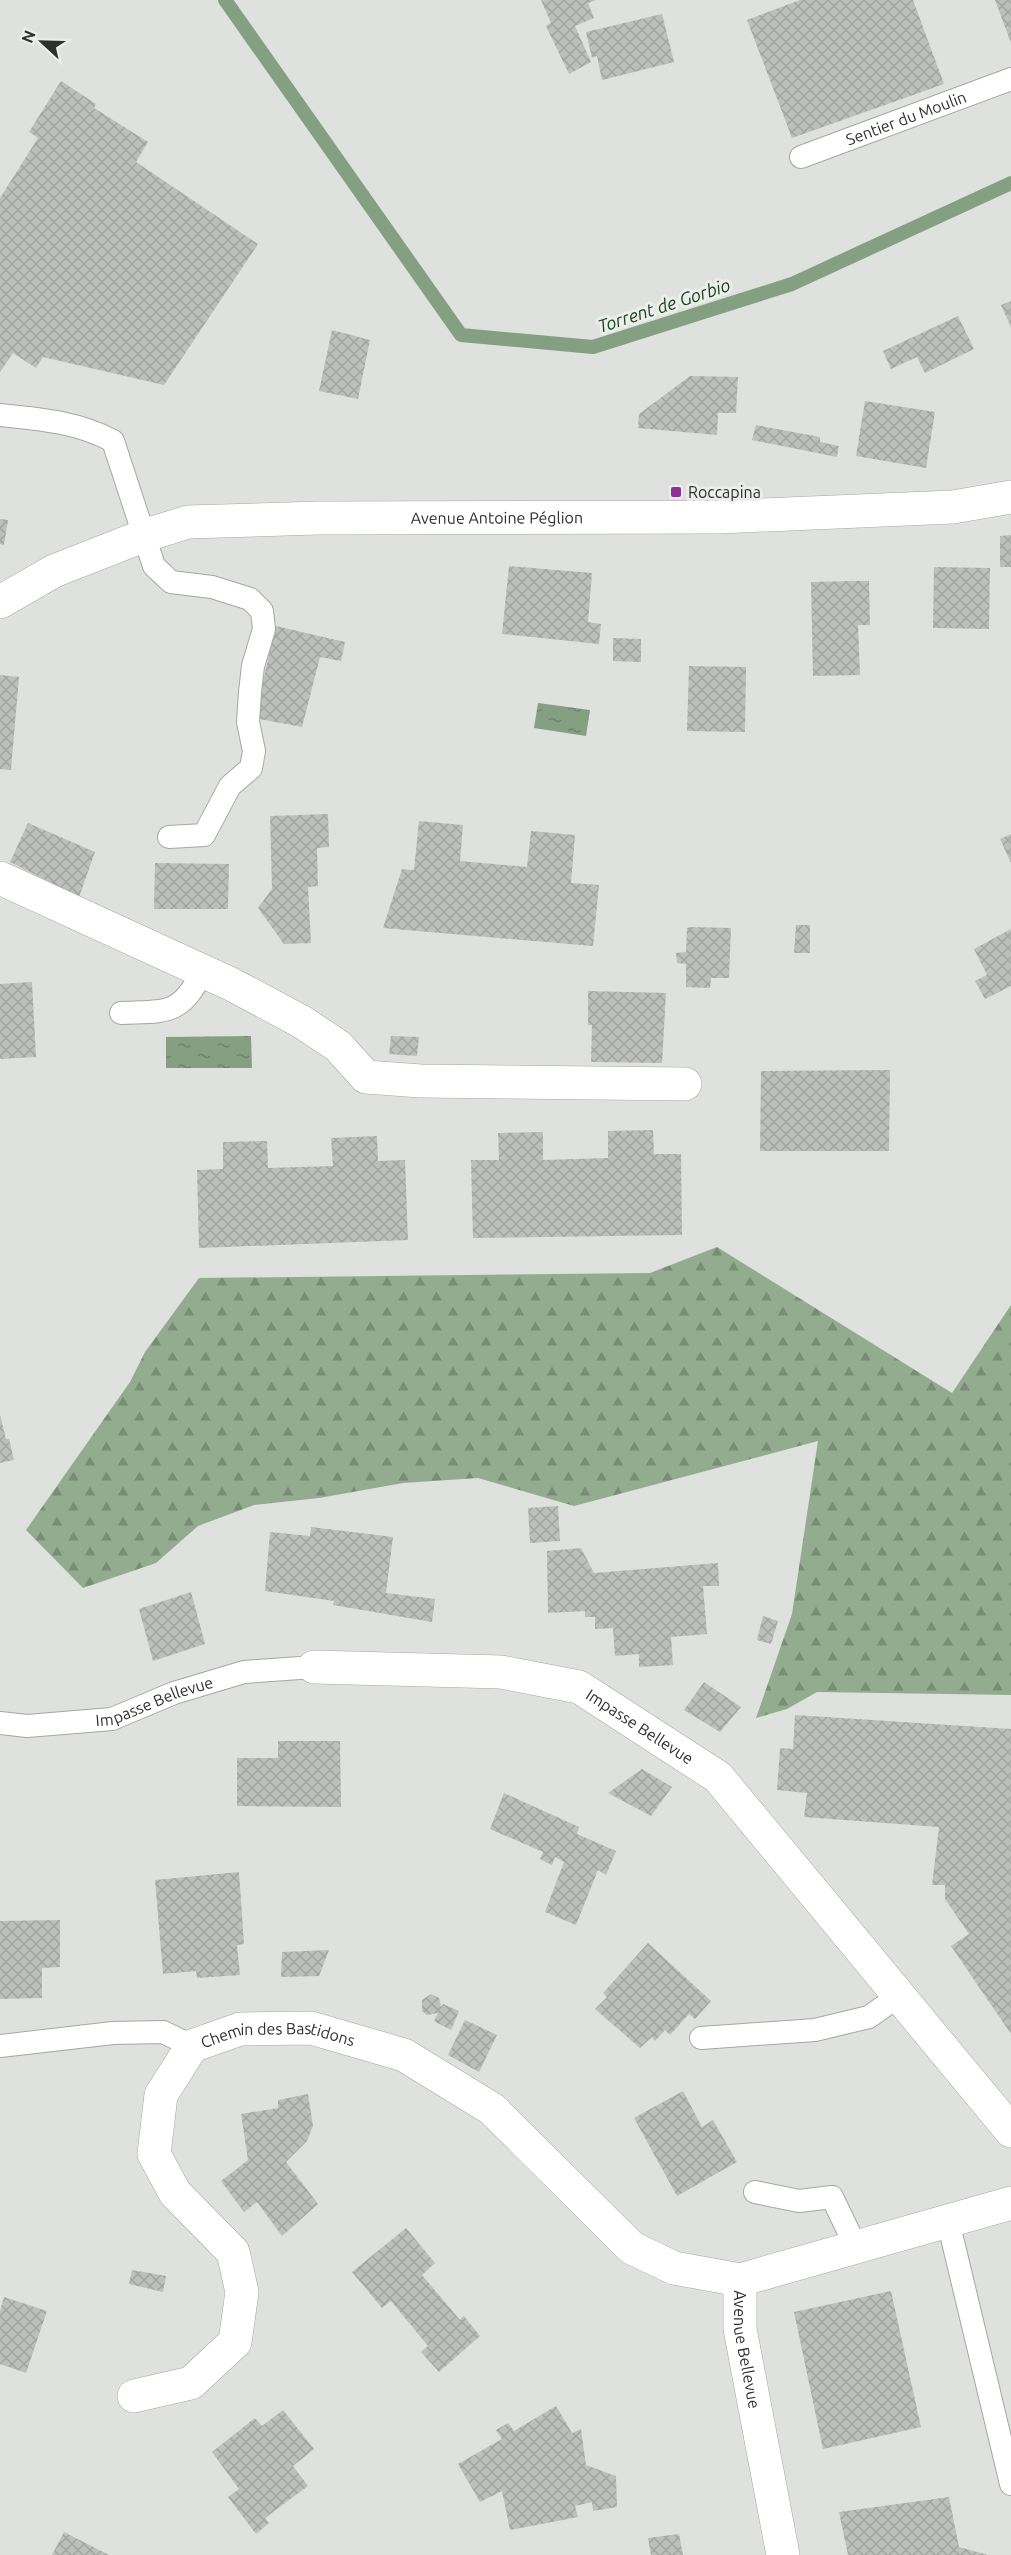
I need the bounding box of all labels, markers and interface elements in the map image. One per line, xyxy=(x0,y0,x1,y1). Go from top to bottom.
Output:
north arrow xyxy=(12,12,72,72)
text: N xyxy=(18,27,39,45)
street label: Sentier du Moulin xyxy=(843,87,969,149)
water label: Torrent de Gorbio xyxy=(595,274,733,336)
place label: Roccapina xyxy=(688,483,761,501)
marker: Roccapina xyxy=(669,485,683,499)
street label: Avenue Antoine Péglion xyxy=(411,508,583,527)
street label: Impasse Bellevue xyxy=(95,1673,215,1729)
street label: Impasse Bellevue xyxy=(583,1685,697,1768)
street label: Chemin des Bastidons xyxy=(198,2019,357,2051)
street label: Avenue Bellevue xyxy=(731,2290,764,2410)

